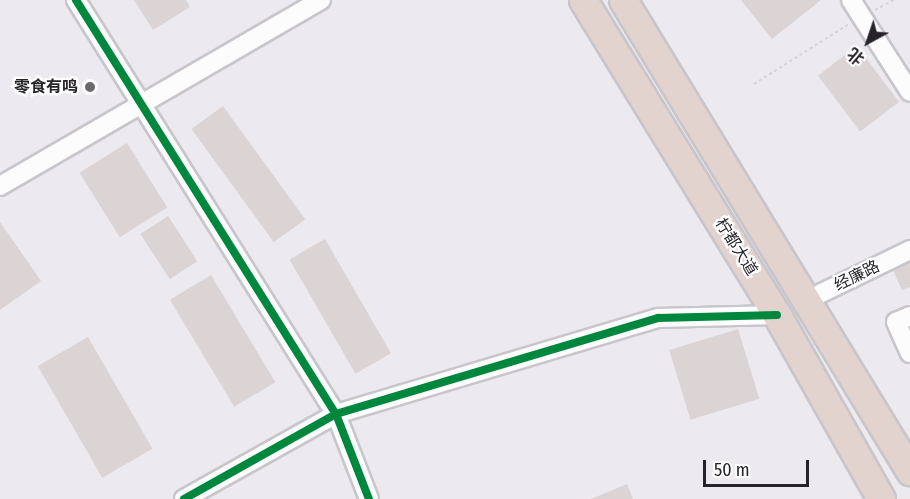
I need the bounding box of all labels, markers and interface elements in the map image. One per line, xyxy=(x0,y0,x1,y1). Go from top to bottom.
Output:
north arrow xyxy=(838,12,898,72)
text: 北 xyxy=(844,44,868,69)
place label: 零食有鸣 xyxy=(14,77,78,97)
marker: 零食有鸣 xyxy=(83,80,97,94)
street label: 柠都大道 xyxy=(711,215,761,279)
street label: 经廉路 xyxy=(831,257,883,295)
scale bar xyxy=(706,448,812,486)
text: 50 m xyxy=(714,459,750,481)

